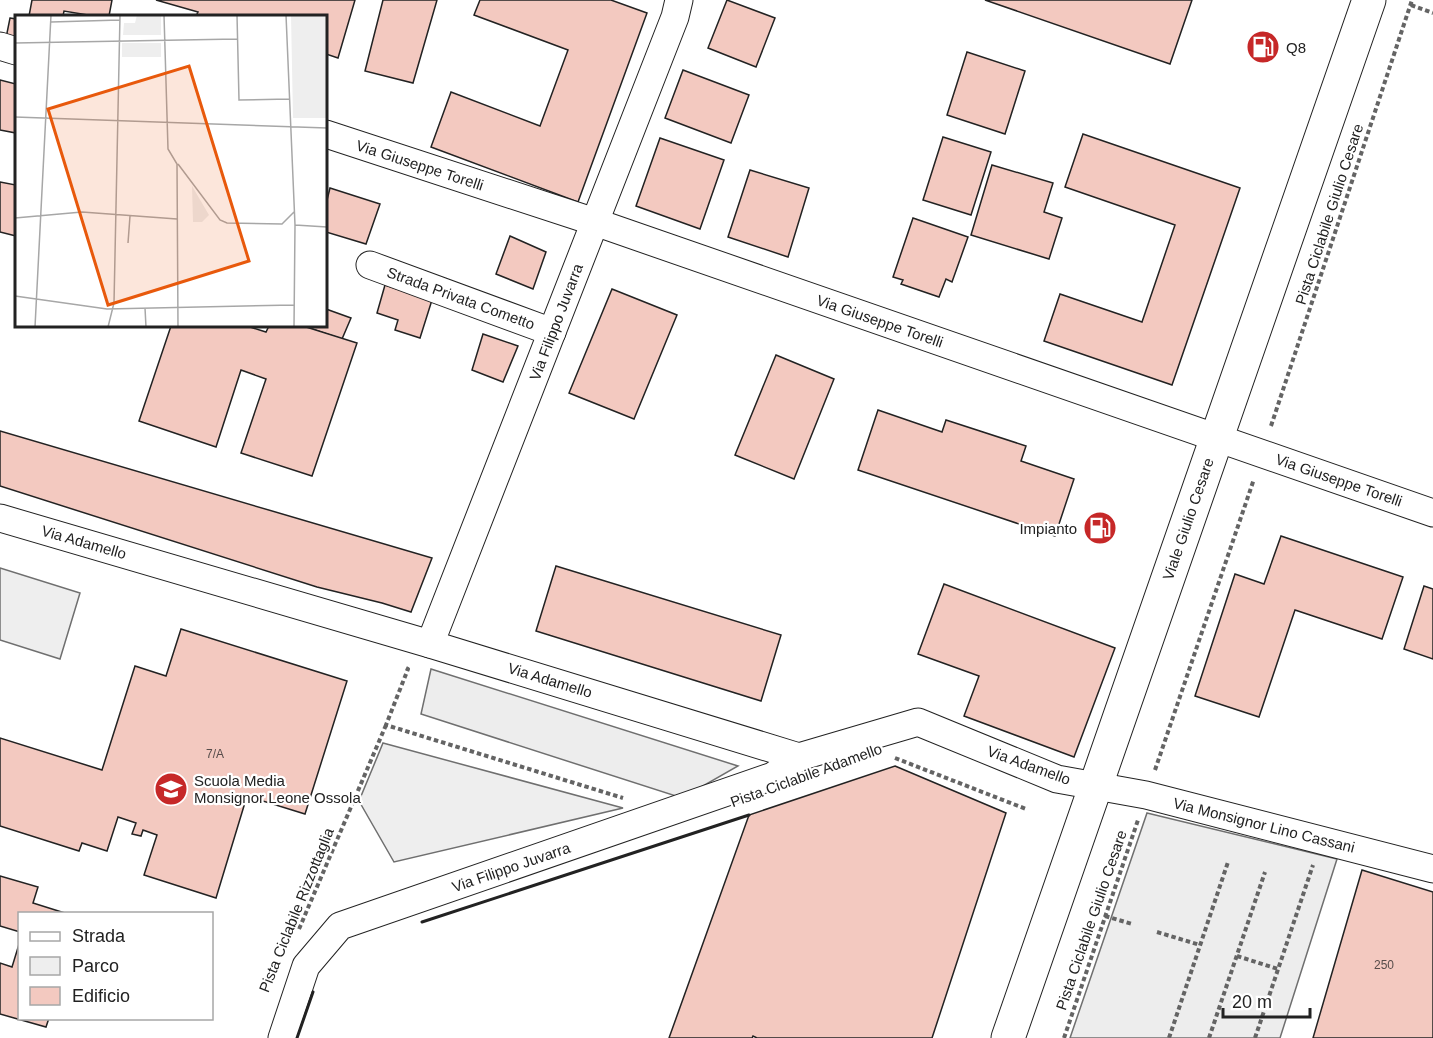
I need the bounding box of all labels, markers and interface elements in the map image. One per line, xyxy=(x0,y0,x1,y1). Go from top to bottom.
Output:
inset map xyxy=(15,15,327,327)
fuel station icon: Q8 xyxy=(1245,29,1281,65)
place label: Q8 xyxy=(1286,39,1306,56)
street label: Pista Ciclabile Giulio Cesare xyxy=(1292,121,1366,307)
street label: Via Giuseppe Torelli xyxy=(354,136,486,194)
street label: Via Filippo Juvarra xyxy=(526,260,586,383)
street label: Strada Privata Cometto xyxy=(385,263,537,333)
street label: Via Giuseppe Torelli xyxy=(814,291,946,351)
street label: Via Giuseppe Torelli xyxy=(1273,450,1405,510)
street label: Viale Giulio Cesare xyxy=(1159,456,1217,582)
fuel station icon: Impianto xyxy=(1082,510,1118,546)
place label: Impianto xyxy=(1019,520,1077,537)
street label: Via Adamello xyxy=(40,522,128,562)
street label: Via Adamello xyxy=(506,659,594,701)
street label: Pista Ciclabile Adamello xyxy=(728,740,884,810)
street label: Via Adamello xyxy=(985,742,1073,788)
house number: 7/A xyxy=(206,747,224,761)
school or university icon: Scuola Media Monsignor Leone Ossola xyxy=(153,771,189,807)
place label: Scuola Media Monsignor Leone Ossola xyxy=(194,772,361,806)
street label: Via Monsignor Lino Cassani xyxy=(1171,794,1357,856)
street label: Pista Ciclabile Rizzottaglia xyxy=(255,825,337,995)
street label: Pista Ciclabile Giulio Cesare xyxy=(1052,828,1130,1012)
street label: Via Filippo Juvarra xyxy=(450,839,573,895)
legend xyxy=(18,912,213,1020)
text: Strada xyxy=(72,926,126,946)
text: Parco xyxy=(72,956,119,976)
house number: 250 xyxy=(1374,958,1394,972)
scale bar xyxy=(1223,981,1310,1019)
text: Edificio xyxy=(72,986,130,1006)
text: 20 m xyxy=(1232,992,1272,1012)

